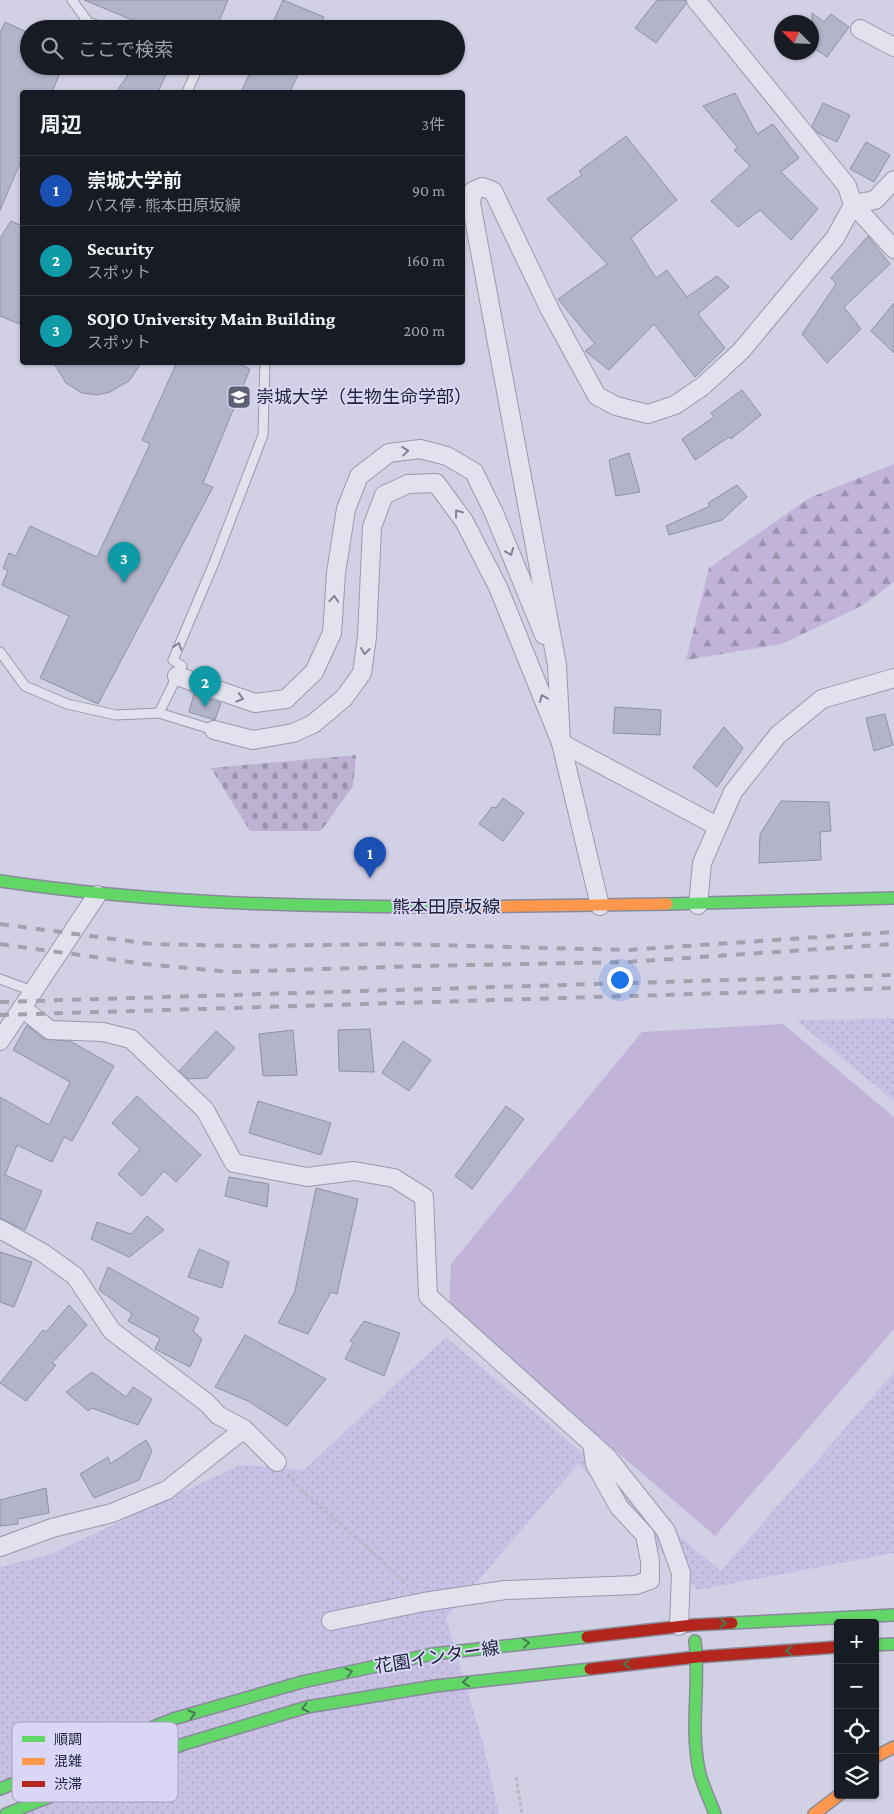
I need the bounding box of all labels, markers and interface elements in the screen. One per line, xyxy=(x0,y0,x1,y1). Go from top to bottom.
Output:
north arrow xyxy=(774,15,819,60)
search box xyxy=(20,20,465,75)
icon: search xyxy=(38,34,66,62)
text: ここで検索 xyxy=(78,39,173,60)
text: 周辺 xyxy=(40,113,82,137)
text: 3件 xyxy=(421,116,445,133)
text: 崇城大学前 xyxy=(87,170,182,191)
text: 1 xyxy=(53,182,59,199)
text: 90 m xyxy=(412,182,445,199)
text: バス停 · 熊本田原坂線 xyxy=(87,197,241,214)
text: Security xyxy=(87,238,154,259)
text: 2 xyxy=(52,252,60,269)
text: 160 m xyxy=(407,252,445,269)
text: スポット xyxy=(87,264,151,281)
text: SOJO University Main Building xyxy=(87,308,335,329)
text: 3 xyxy=(52,322,60,339)
text: 200 m xyxy=(403,322,445,339)
text: スポット xyxy=(87,334,151,351)
school or university icon: 崇城大学（生物生命学部） xyxy=(226,384,252,410)
place label: 崇城大学（生物生命学部） xyxy=(256,387,472,407)
one-way arrow xyxy=(401,446,409,457)
one-way arrow xyxy=(455,509,464,519)
pin: 3 xyxy=(108,542,140,583)
one-way arrow xyxy=(503,547,514,556)
one-way arrow xyxy=(329,595,340,603)
one-way arrow xyxy=(172,642,182,651)
one-way arrow xyxy=(360,647,371,655)
pin: 2 xyxy=(189,666,221,707)
one-way arrow xyxy=(235,693,243,703)
one-way arrow xyxy=(539,694,549,703)
pin: 1 xyxy=(354,837,386,878)
street label: 熊本田原坂線 xyxy=(392,897,500,917)
your location xyxy=(607,967,633,993)
one-way arrow xyxy=(719,1618,727,1629)
map controls xyxy=(834,1619,879,1799)
button: + xyxy=(834,1619,879,1664)
street label: 花園インター線 xyxy=(373,1637,501,1677)
one-way arrow xyxy=(523,1638,531,1649)
one-way arrow xyxy=(785,1645,793,1656)
one-way arrow xyxy=(623,1658,631,1669)
button: − xyxy=(834,1664,879,1709)
one-way arrow xyxy=(344,1667,353,1678)
one-way arrow xyxy=(461,1676,469,1687)
one-way arrow xyxy=(301,1702,310,1713)
one-way arrow xyxy=(187,1709,195,1719)
button: locate xyxy=(834,1709,879,1754)
legend xyxy=(12,1722,178,1802)
text: 順調 xyxy=(54,1731,82,1747)
text: 混雑 xyxy=(54,1753,82,1769)
button: layers xyxy=(834,1754,879,1799)
text: 渋滞 xyxy=(54,1776,82,1792)

